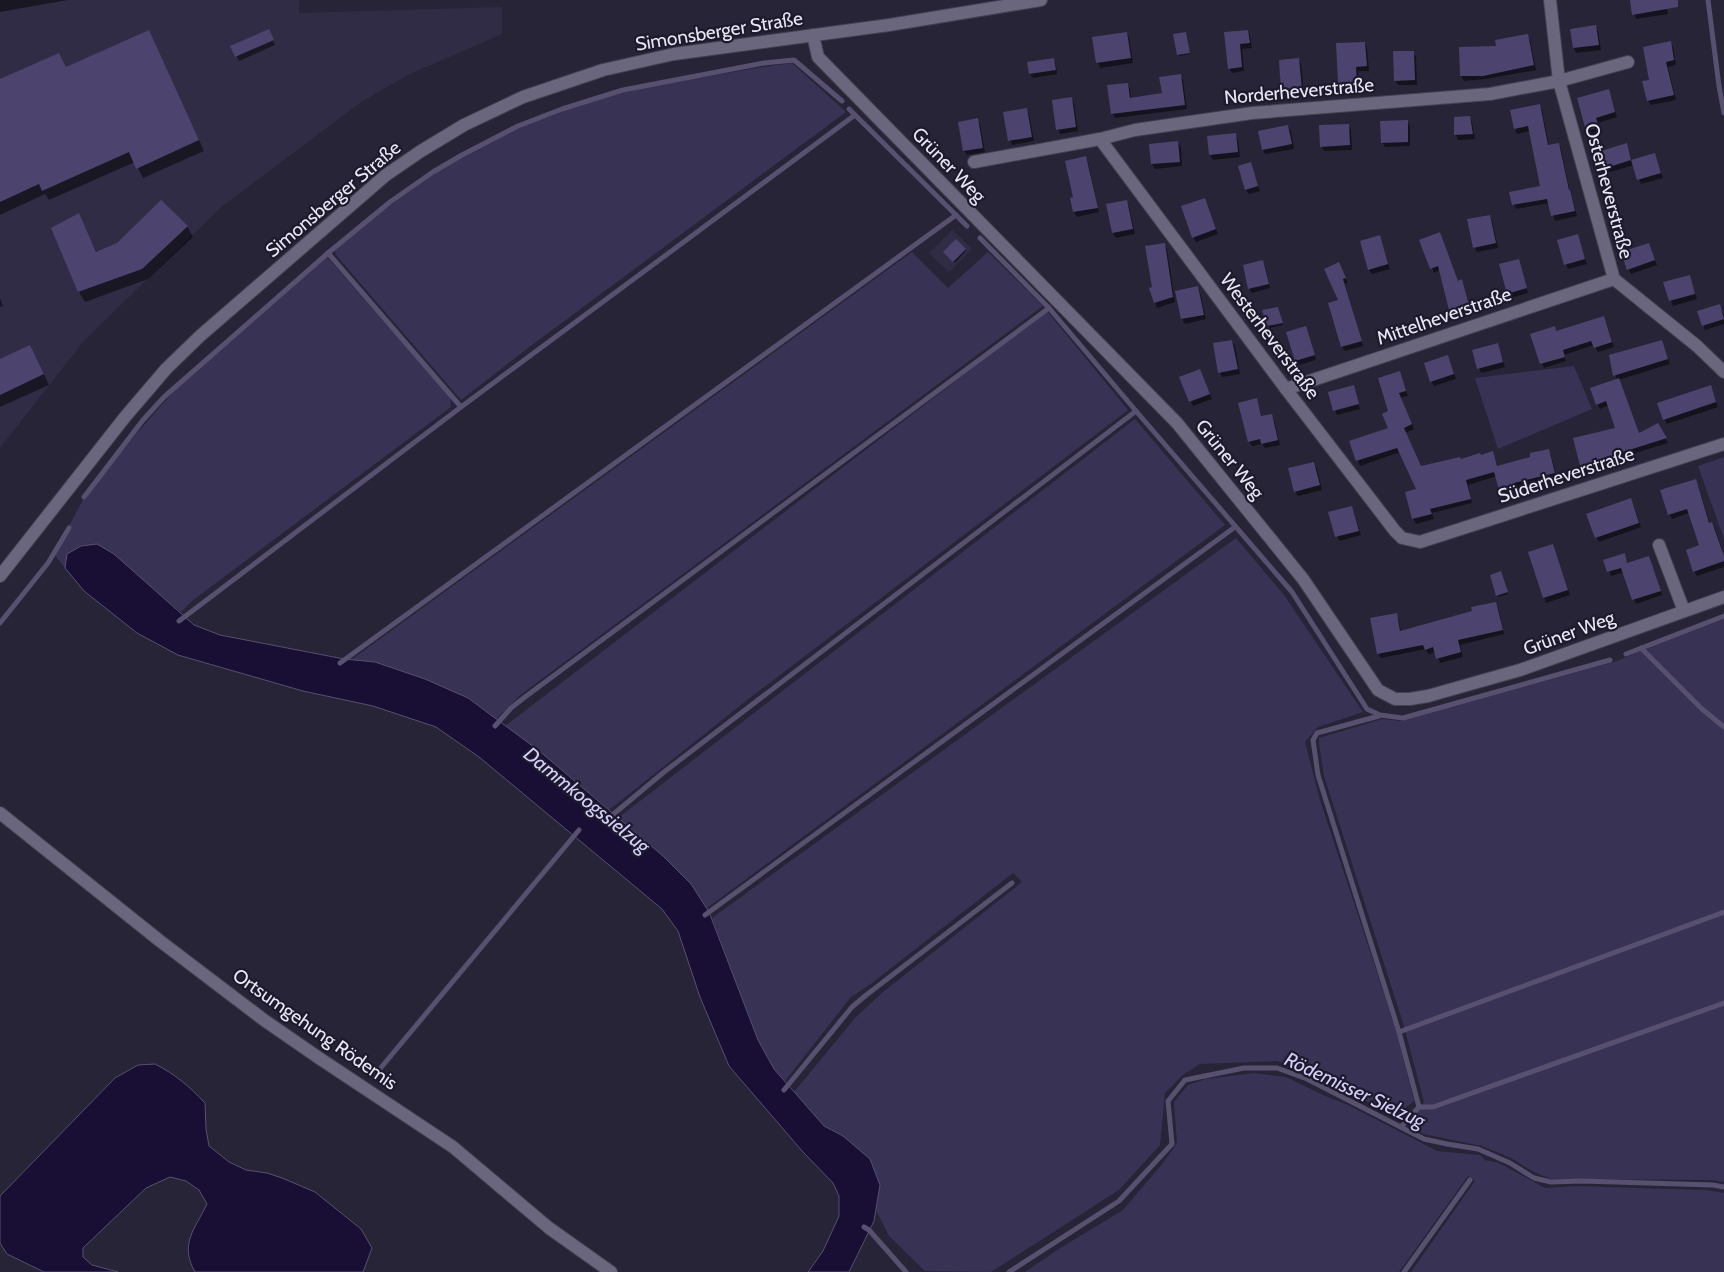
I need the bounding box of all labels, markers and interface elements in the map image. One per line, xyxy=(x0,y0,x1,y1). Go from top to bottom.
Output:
street label: Simonsberger Straße xyxy=(634,6,805,56)
street label: Norderheverstraße xyxy=(1223,73,1375,109)
street label: Osterheverstraße xyxy=(1580,121,1638,261)
street label: Grüner Weg xyxy=(907,123,991,208)
street label: Simonsberger Straße xyxy=(261,136,405,262)
street label: Westerheverstraße xyxy=(1215,269,1325,404)
street label: Mittelheverstraße xyxy=(1374,282,1515,350)
street label: Grüner Weg xyxy=(1191,415,1269,504)
street label: Süderheverstraße xyxy=(1495,442,1637,508)
street label: Grüner Weg xyxy=(1520,606,1618,660)
water label: Dammkoogssielzug xyxy=(519,742,656,859)
street label: Ortsumgehung Rödemis xyxy=(228,963,402,1095)
water label: Rödemisser Sielzug xyxy=(1281,1047,1430,1133)

